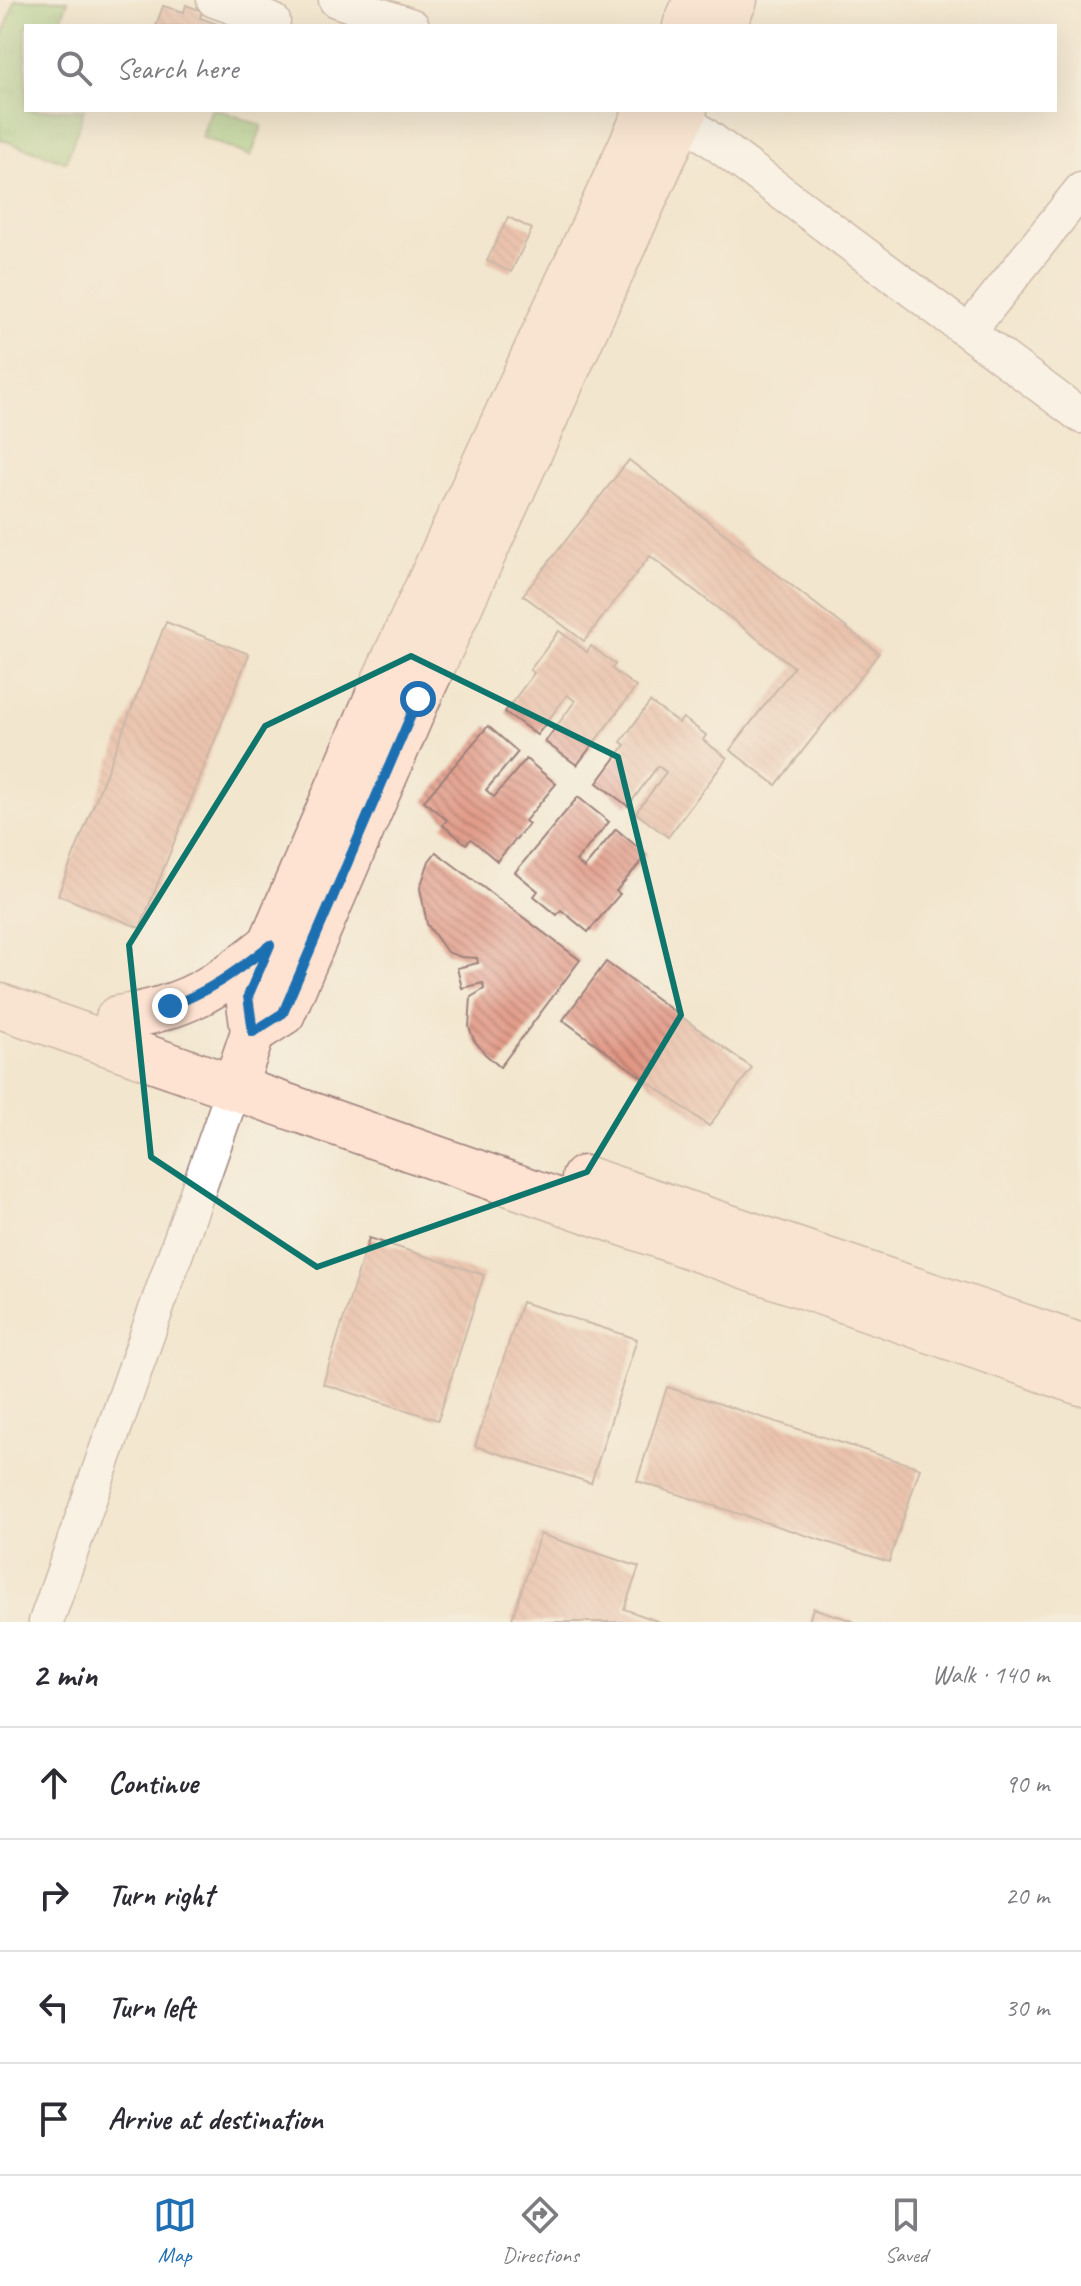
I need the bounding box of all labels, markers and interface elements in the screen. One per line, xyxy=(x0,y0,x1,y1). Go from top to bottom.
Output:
search box xyxy=(24,24,1057,112)
icon: search xyxy=(52,46,96,90)
text: Search here xyxy=(116,49,238,87)
route start xyxy=(400,681,436,717)
route end xyxy=(152,988,188,1024)
text: 2 min xyxy=(32,1653,97,1696)
text: Walk · 140 m xyxy=(932,1658,1049,1691)
icon: ahead xyxy=(32,1761,76,1805)
text: Continue xyxy=(108,1764,198,1802)
text: 90 m xyxy=(1005,1767,1049,1800)
icon: right xyxy=(32,1873,76,1917)
text: Turn right xyxy=(108,1876,213,1914)
text: 20 m xyxy=(1005,1879,1049,1912)
icon: left xyxy=(32,1985,76,2029)
text: Turn left xyxy=(108,1988,195,2026)
text: 30 m xyxy=(1005,1991,1049,2024)
icon: arrive xyxy=(32,2097,76,2141)
text: Arrive at destination xyxy=(108,2100,323,2138)
tab: Map xyxy=(153,2193,197,2269)
tab: Directions xyxy=(502,2193,579,2269)
tab: Saved xyxy=(884,2193,928,2269)

